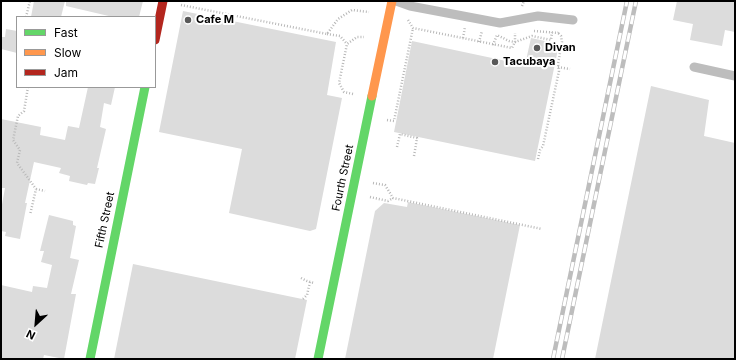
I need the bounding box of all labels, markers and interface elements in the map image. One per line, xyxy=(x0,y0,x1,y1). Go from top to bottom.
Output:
place label: Cafe M xyxy=(196,13,234,27)
marker: Cafe M xyxy=(183,15,193,25)
legend xyxy=(16,16,156,88)
text: Fast xyxy=(54,25,78,40)
place label: Divan xyxy=(545,41,576,55)
marker: Divan xyxy=(532,43,542,53)
text: Slow xyxy=(54,45,81,60)
place label: Tacubaya xyxy=(503,55,555,69)
marker: Tacubaya xyxy=(490,57,500,67)
text: Jam xyxy=(54,65,78,80)
street label: Fourth Street xyxy=(330,144,356,212)
street label: Fifth Street xyxy=(93,191,117,249)
north arrow xyxy=(16,304,56,344)
text: N xyxy=(24,327,38,343)

